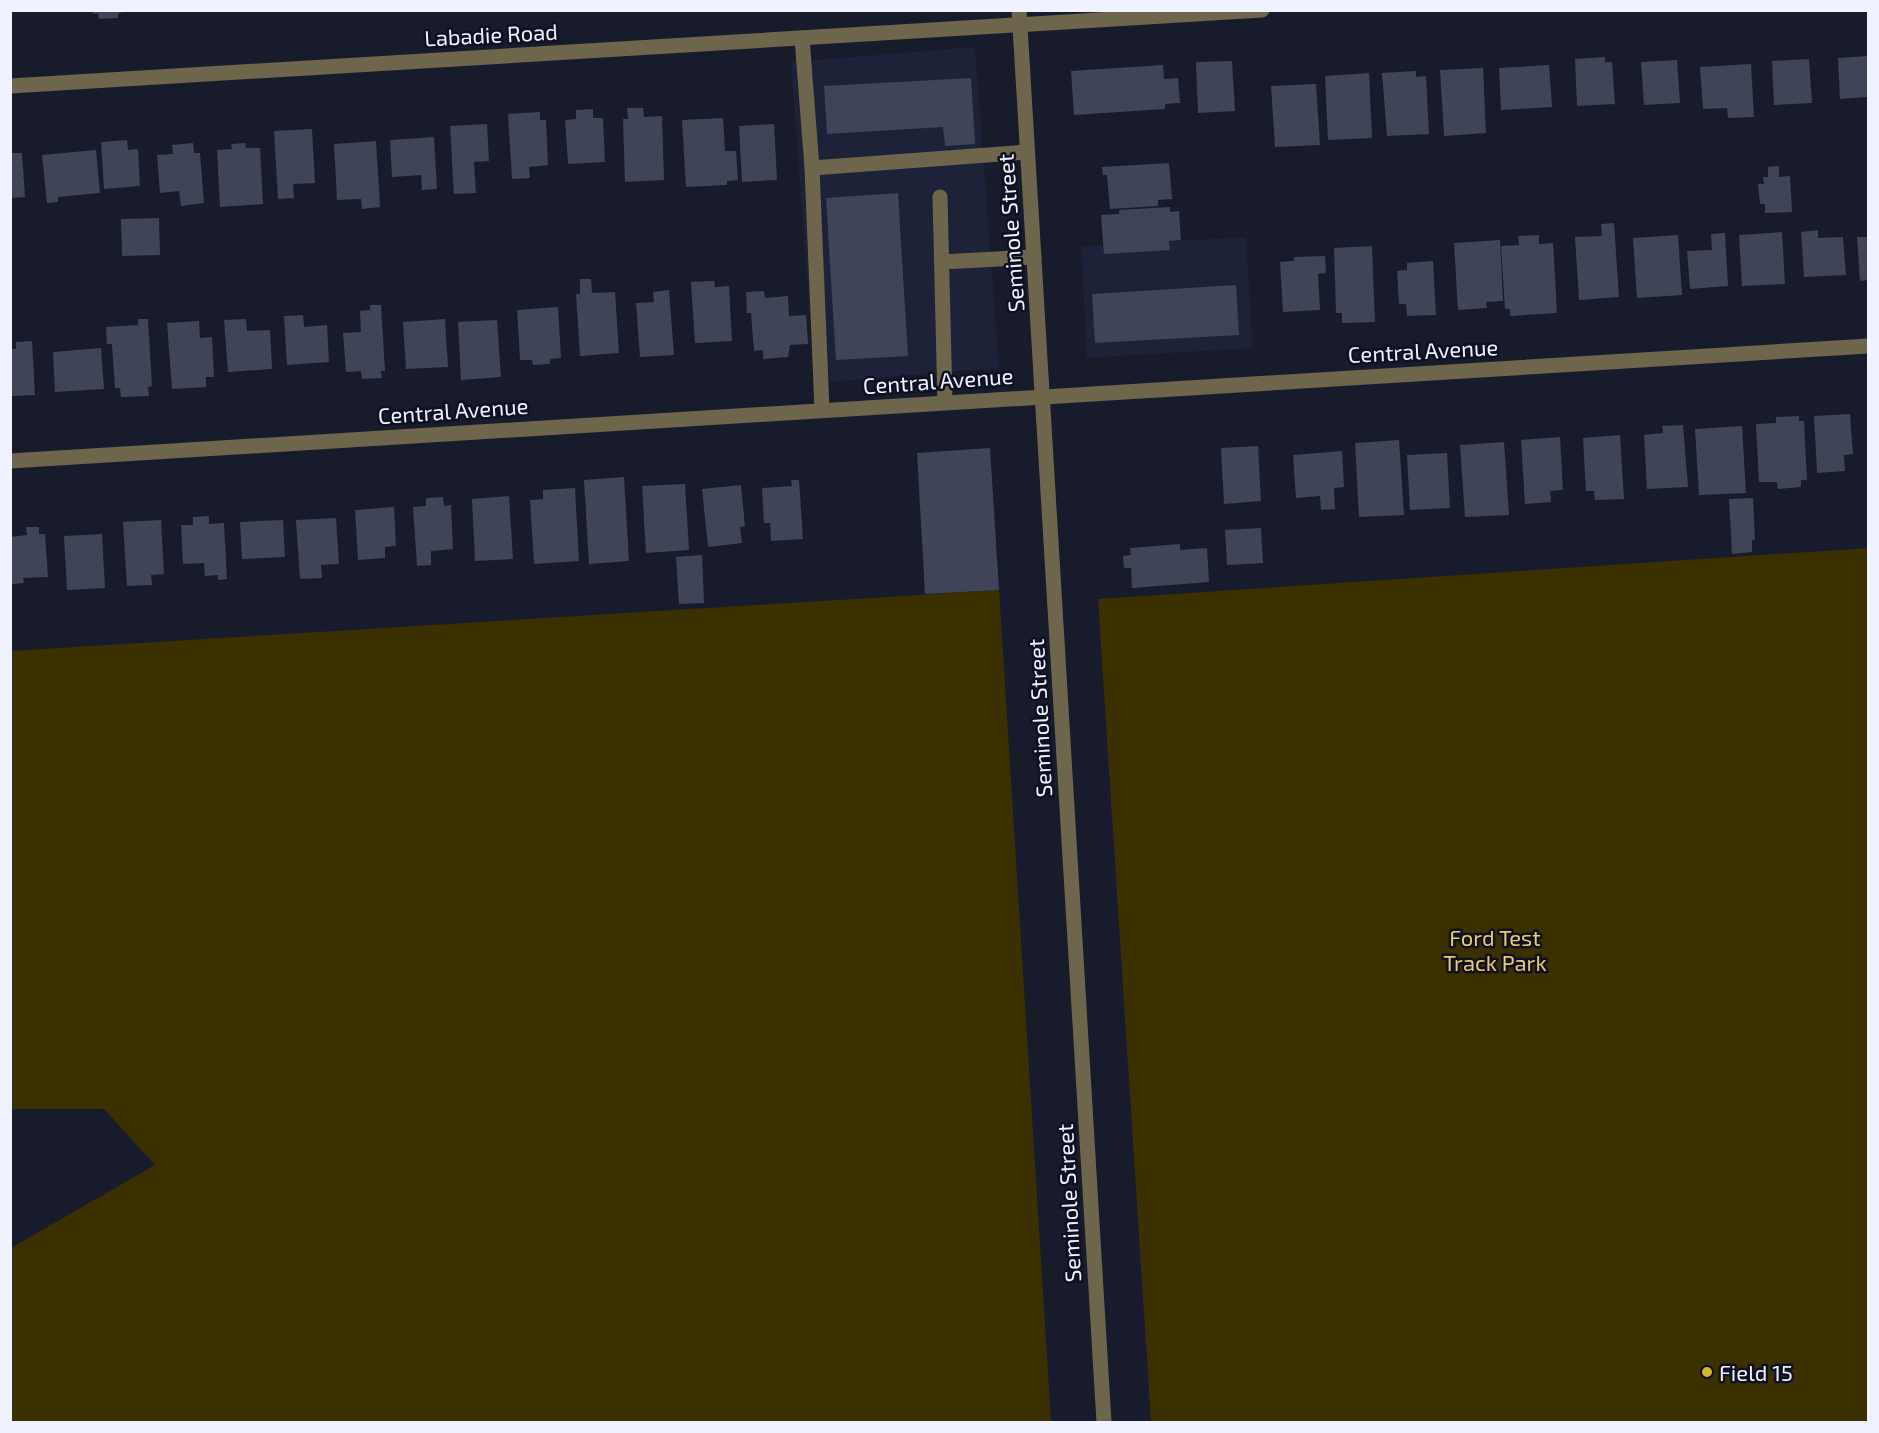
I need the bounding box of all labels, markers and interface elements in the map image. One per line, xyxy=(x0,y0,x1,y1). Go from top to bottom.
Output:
street label: Labadie Road xyxy=(424,18,558,50)
street label: Seminole Street xyxy=(992,153,1028,313)
street label: Central Avenue xyxy=(1347,333,1499,367)
street label: Central Avenue xyxy=(862,362,1014,398)
street label: Central Avenue xyxy=(377,392,529,428)
street label: Seminole Street xyxy=(1022,638,1056,798)
park label: Ford Test Track Park xyxy=(1443,924,1547,975)
street label: Seminole Street xyxy=(1051,1123,1085,1283)
place label: Field 15 xyxy=(1719,1359,1793,1385)
marker: Field 15 xyxy=(1700,1365,1714,1379)

